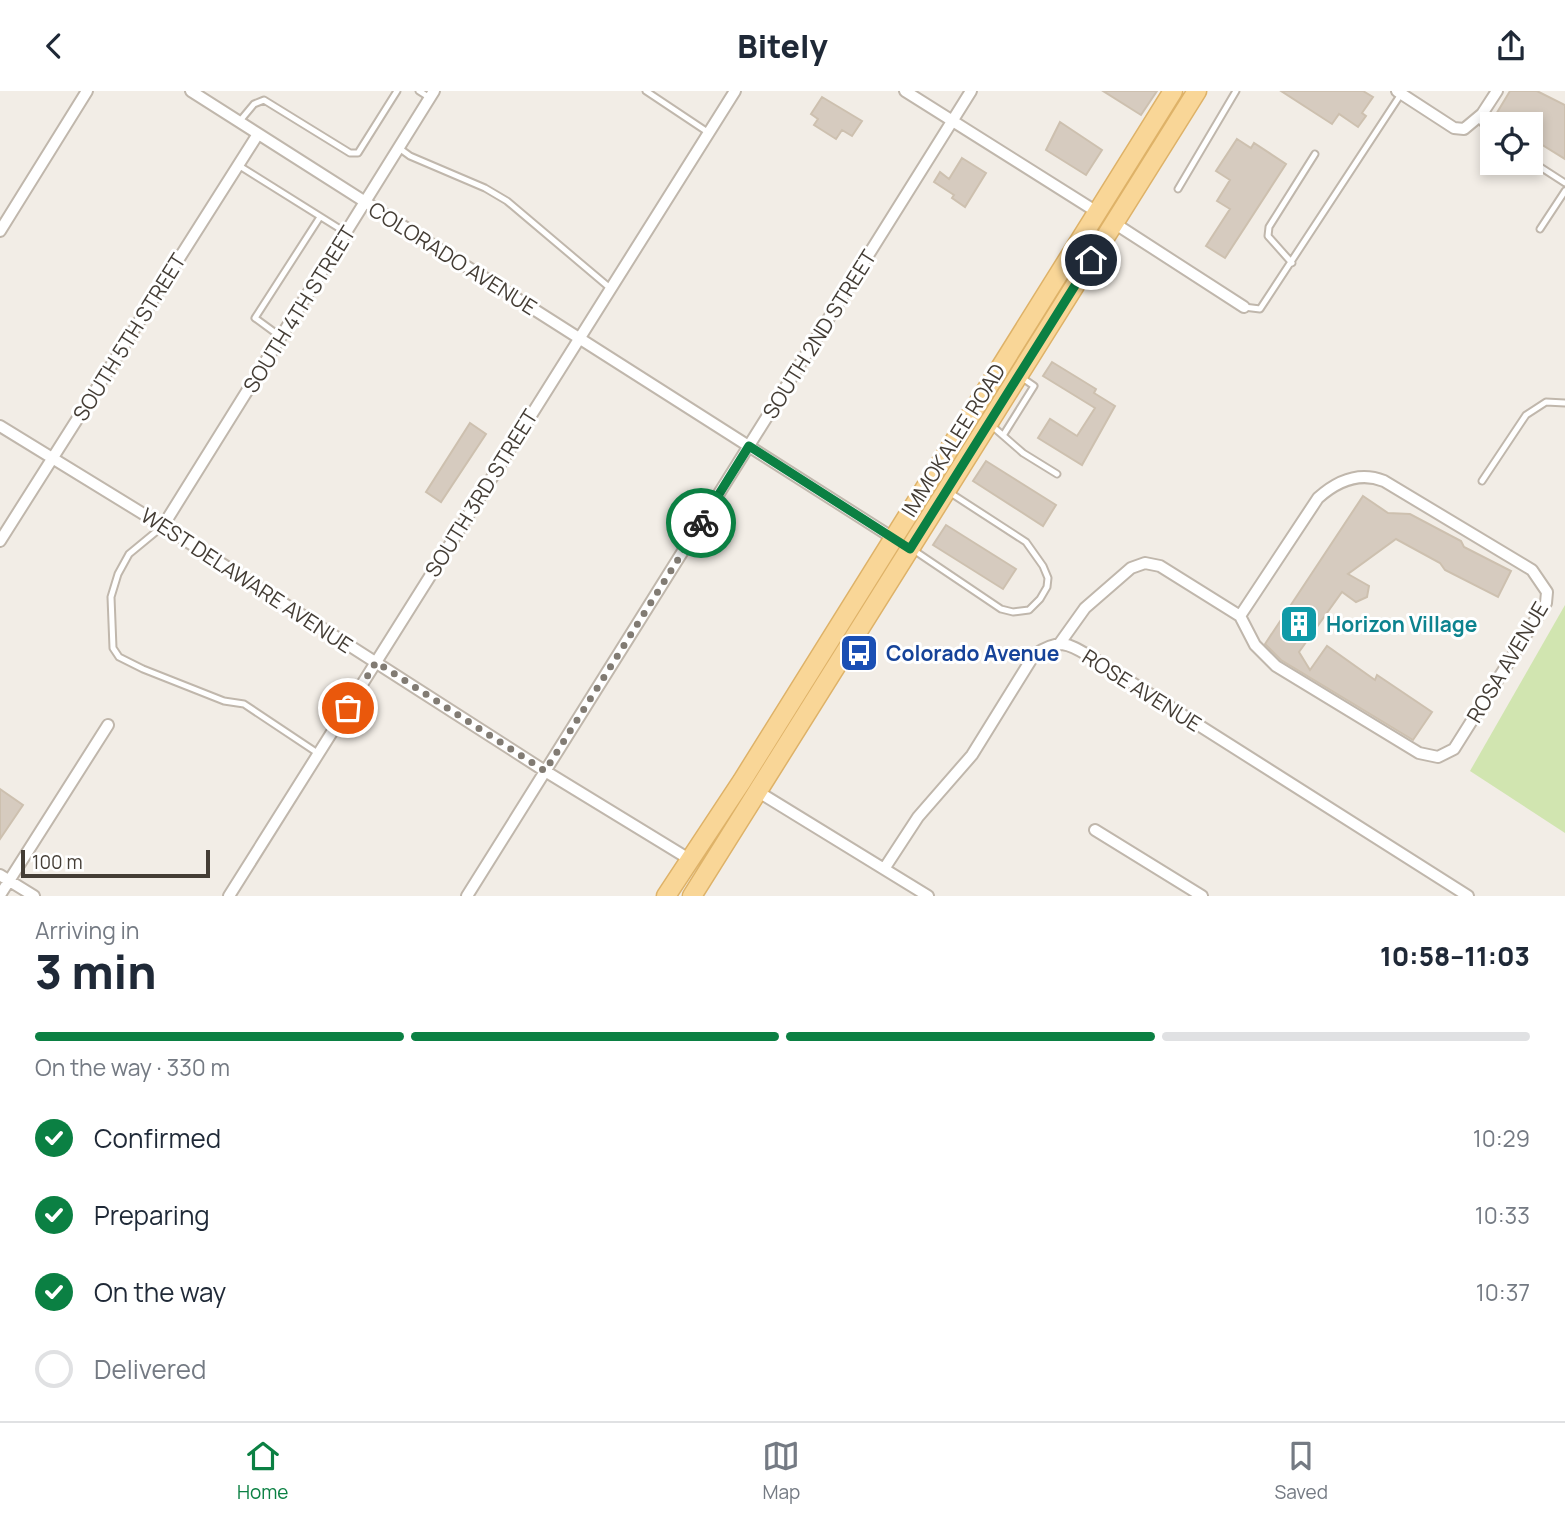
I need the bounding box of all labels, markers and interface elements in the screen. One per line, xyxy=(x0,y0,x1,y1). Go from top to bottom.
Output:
text: Bitely xyxy=(737,24,828,68)
icon: back xyxy=(35,27,73,65)
icon: share xyxy=(1492,27,1530,65)
map controls xyxy=(1480,112,1543,175)
button: locate xyxy=(1480,112,1543,175)
street label: COLORADO AVENUE xyxy=(364,195,542,321)
street label: SOUTH 4TH STREET xyxy=(236,220,362,398)
pin xyxy=(1061,230,1121,290)
icon: home xyxy=(1072,241,1110,279)
street label: SOUTH 2ND STREET xyxy=(756,244,882,424)
street label: SOUTH 5TH STREET xyxy=(66,248,192,426)
street label: IMMOKALEE ROAD xyxy=(895,358,1011,522)
street label: SOUTH 3RD STREET xyxy=(418,404,544,582)
courier xyxy=(666,488,736,558)
street label: WEST DELAWARE AVENUE xyxy=(136,501,358,659)
icon: bike xyxy=(682,504,720,542)
street label: ROSA AVENUE xyxy=(1460,596,1554,728)
building icon: Horizon Village xyxy=(1278,603,1320,645)
place label: Horizon Village xyxy=(1326,610,1477,638)
bus stop icon: Colorado Avenue xyxy=(838,632,880,674)
place label: Colorado Avenue xyxy=(886,639,1059,667)
street label: ROSE AVENUE xyxy=(1077,642,1207,738)
pin xyxy=(318,678,378,738)
icon: bag xyxy=(329,689,367,727)
scale bar xyxy=(21,847,210,879)
text: 100 m xyxy=(32,849,83,875)
text: Arriving in xyxy=(35,914,140,946)
text: 10:58–11:03 xyxy=(1380,938,1530,974)
text: 3 min xyxy=(35,940,156,1003)
text: On the way · 330 m xyxy=(35,1051,230,1083)
icon: check xyxy=(35,1119,73,1157)
text: Confirmed xyxy=(94,1120,221,1156)
text: 10:29 xyxy=(1473,1122,1530,1154)
icon: check xyxy=(35,1196,73,1234)
text: Preparing xyxy=(94,1197,210,1233)
text: 10:33 xyxy=(1475,1199,1530,1231)
icon: check xyxy=(35,1273,73,1311)
text: On the way xyxy=(94,1274,226,1310)
text: 10:37 xyxy=(1476,1276,1530,1308)
text: Delivered xyxy=(94,1351,206,1387)
tab: Home xyxy=(237,1437,288,1505)
tab: Map xyxy=(762,1437,800,1505)
tab: Saved xyxy=(1274,1437,1328,1505)

